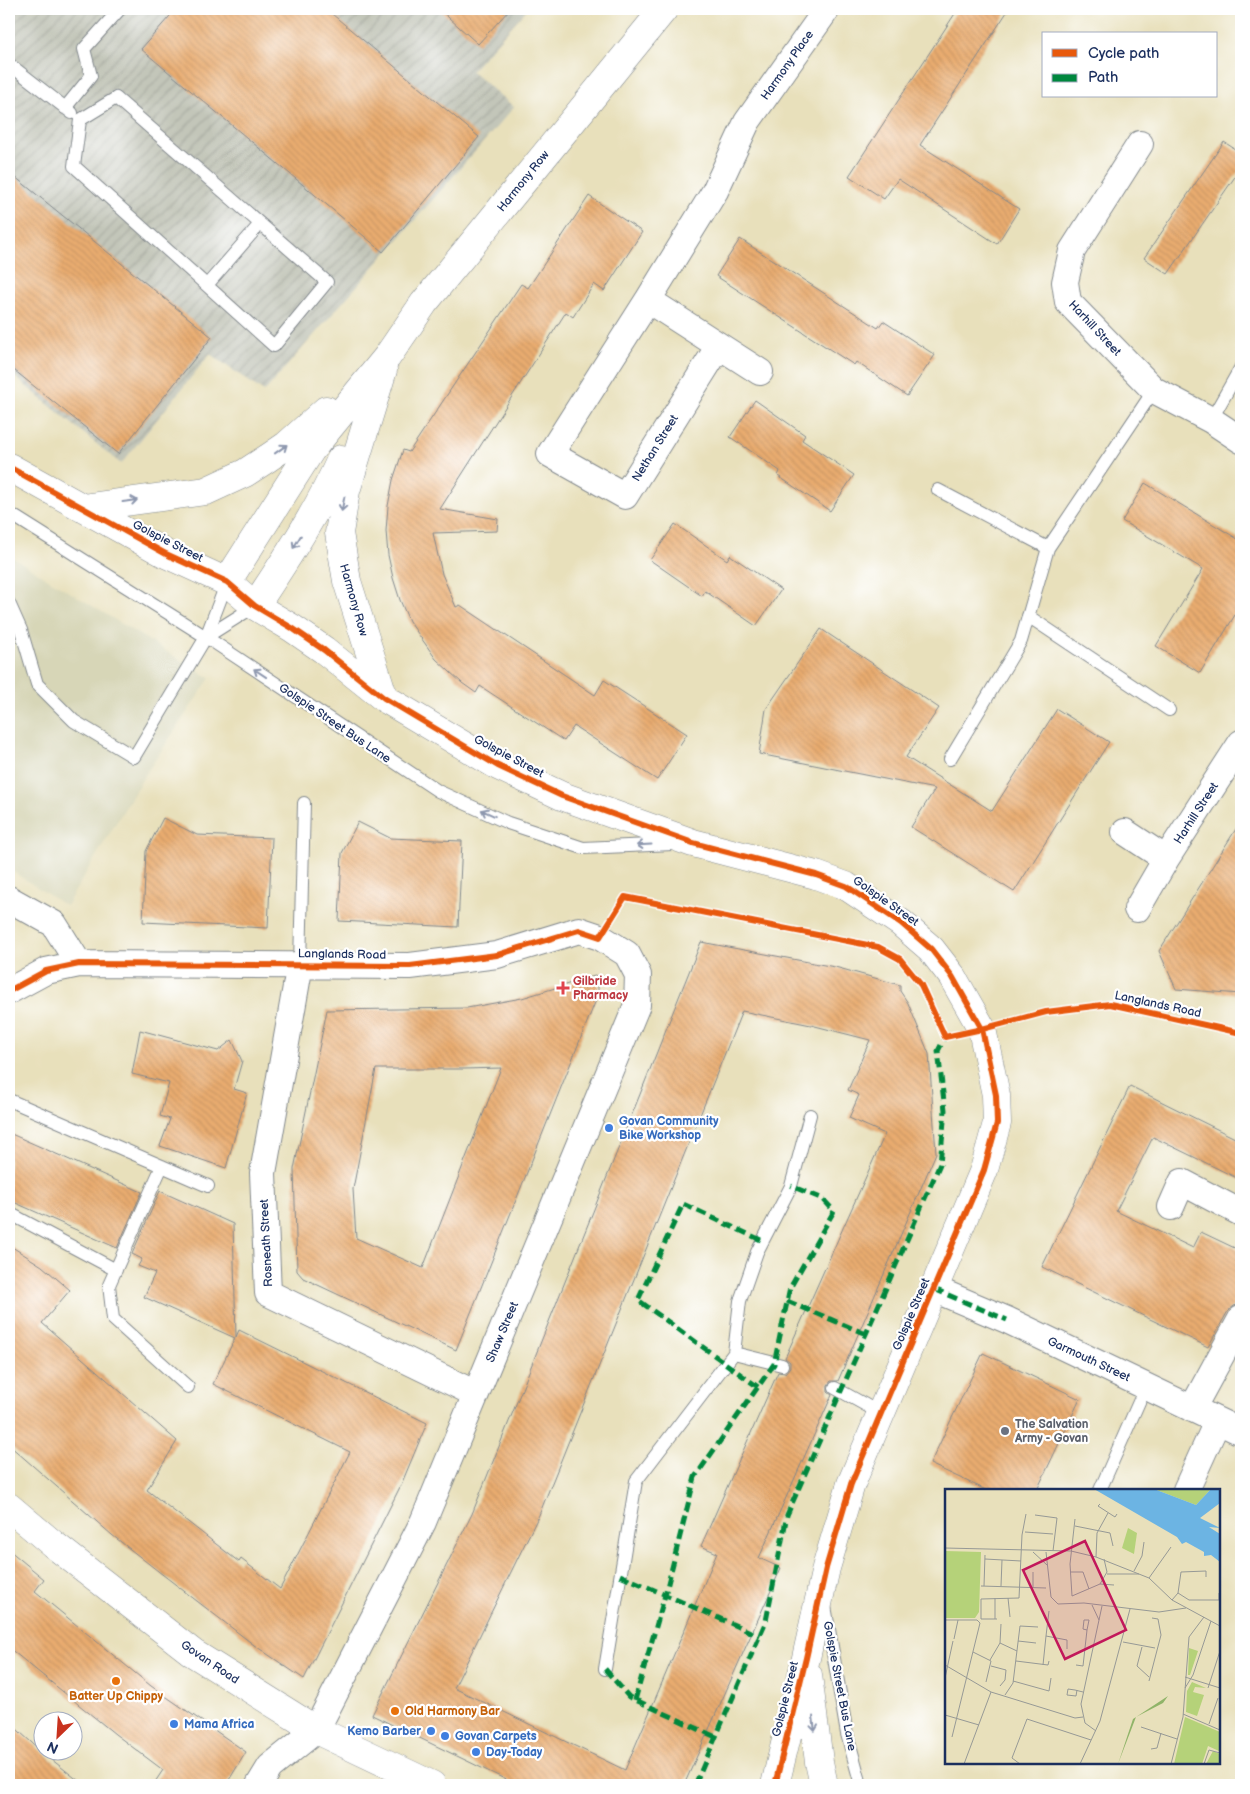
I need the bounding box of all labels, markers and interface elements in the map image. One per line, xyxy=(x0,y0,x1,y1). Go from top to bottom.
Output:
street label: Harmony Place xyxy=(758,28,817,103)
legend xyxy=(1042,32,1218,98)
text: Cycle path xyxy=(1088,44,1159,63)
text: Path xyxy=(1088,68,1118,87)
street label: Harmony Row xyxy=(494,148,553,215)
street label: Harhill Street xyxy=(1065,297,1124,360)
street label: Nethan Street xyxy=(629,412,682,484)
one-way arrow xyxy=(274,444,288,454)
one-way arrow xyxy=(122,496,138,506)
one-way arrow xyxy=(338,496,347,512)
street label: Golspie Street xyxy=(130,517,206,566)
one-way arrow xyxy=(291,535,301,549)
street label: Harmony Row xyxy=(336,562,371,638)
one-way arrow xyxy=(254,668,268,678)
street label: Golspie Street Bus Lane xyxy=(276,680,394,766)
street label: Golspie Street xyxy=(471,732,547,781)
street label: Harhill Street xyxy=(1171,779,1222,847)
one-way arrow xyxy=(481,808,496,818)
one-way arrow xyxy=(636,840,652,849)
street label: Golspie Street xyxy=(850,873,922,930)
street label: Langlands Road xyxy=(298,946,386,963)
place label: Gilbride Pharmacy xyxy=(573,974,628,1003)
marker: Gilbride Pharmacy xyxy=(557,982,569,994)
street label: Langlands Road xyxy=(1113,988,1203,1021)
place label: Govan Community Bike Workshop xyxy=(619,1114,719,1143)
marker: Govan Community Bike Workshop xyxy=(603,1122,615,1134)
street label: Rosneath Street xyxy=(257,1198,276,1287)
street label: Golspie Street xyxy=(889,1275,934,1353)
street label: Shaw Street xyxy=(483,1299,522,1365)
street label: Garmouth Street xyxy=(1045,1334,1133,1385)
place label: The Salvation Army - Govan xyxy=(1014,1417,1089,1446)
marker: The Salvation Army - Govan xyxy=(999,1425,1011,1437)
inset map xyxy=(945,1489,1220,1764)
street label: Golspie Street Bus Lane xyxy=(820,1620,859,1752)
street label: Govan Road xyxy=(178,1637,242,1687)
street label: Golspie Street xyxy=(769,1660,802,1738)
marker: Batter Up Chippy xyxy=(110,1675,122,1687)
place label: Batter Up Chippy xyxy=(69,1689,164,1704)
place label: Old Harmony Bar xyxy=(405,1704,500,1719)
marker: Old Harmony Bar xyxy=(389,1705,401,1717)
north arrow xyxy=(32,1712,82,1762)
one-way arrow xyxy=(809,1716,819,1732)
place label: Mama Africa xyxy=(184,1717,255,1732)
marker: Mama Africa xyxy=(168,1718,180,1730)
place label: Kemo Barber xyxy=(347,1724,421,1739)
marker: Kemo Barber xyxy=(425,1725,437,1737)
place label: Govan Carpets xyxy=(455,1729,537,1744)
marker: Govan Carpets xyxy=(439,1730,451,1742)
text: N xyxy=(44,1737,61,1757)
place label: Day-Today xyxy=(486,1745,543,1760)
marker: Day-Today xyxy=(470,1746,482,1758)

